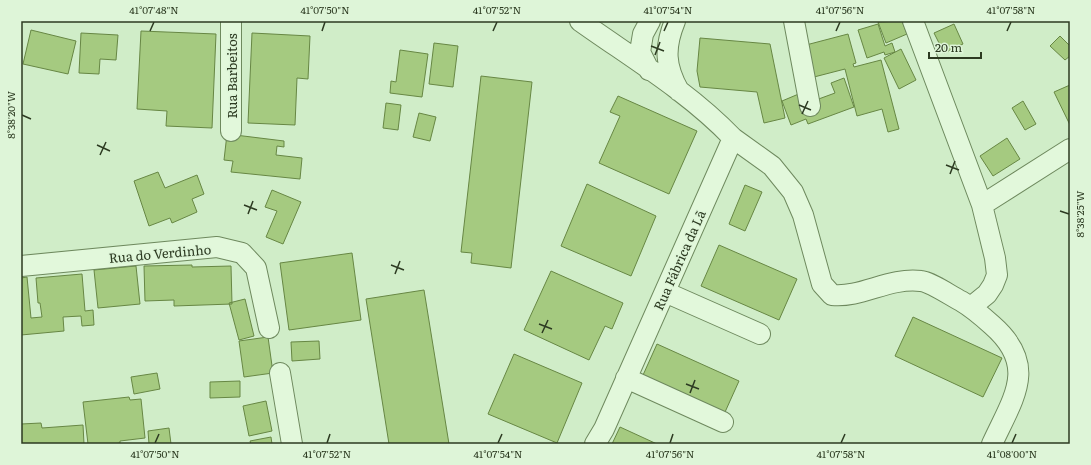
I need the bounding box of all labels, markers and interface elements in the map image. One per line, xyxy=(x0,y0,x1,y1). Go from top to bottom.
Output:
text: 41°07'48"N xyxy=(129,2,179,17)
text: 41°07'50"N xyxy=(300,2,350,17)
text: 41°07'52"N xyxy=(473,2,521,17)
text: 41°07'54"N xyxy=(644,2,692,17)
text: 41°07'56"N xyxy=(816,2,864,17)
text: 41°07'58"N xyxy=(987,2,1035,17)
street label: Rua Barbeitos xyxy=(222,33,241,119)
scale bar xyxy=(929,34,981,60)
text: 20 m xyxy=(935,38,962,56)
text: 8°38'20"W xyxy=(3,91,18,139)
text: 8°38'25"W xyxy=(1072,190,1087,238)
street label: Rua Fábrica da Lã xyxy=(648,207,710,313)
street label: Rua do Verdinho xyxy=(108,239,212,267)
text: 41°07'50"N xyxy=(130,446,180,461)
text: 41°07'52"N xyxy=(303,446,351,461)
text: 41°07'54"N xyxy=(474,446,522,461)
text: 41°07'56"N xyxy=(646,446,694,461)
text: 41°07'58"N xyxy=(817,446,865,461)
text: 41°08'00"N xyxy=(987,446,1037,461)

